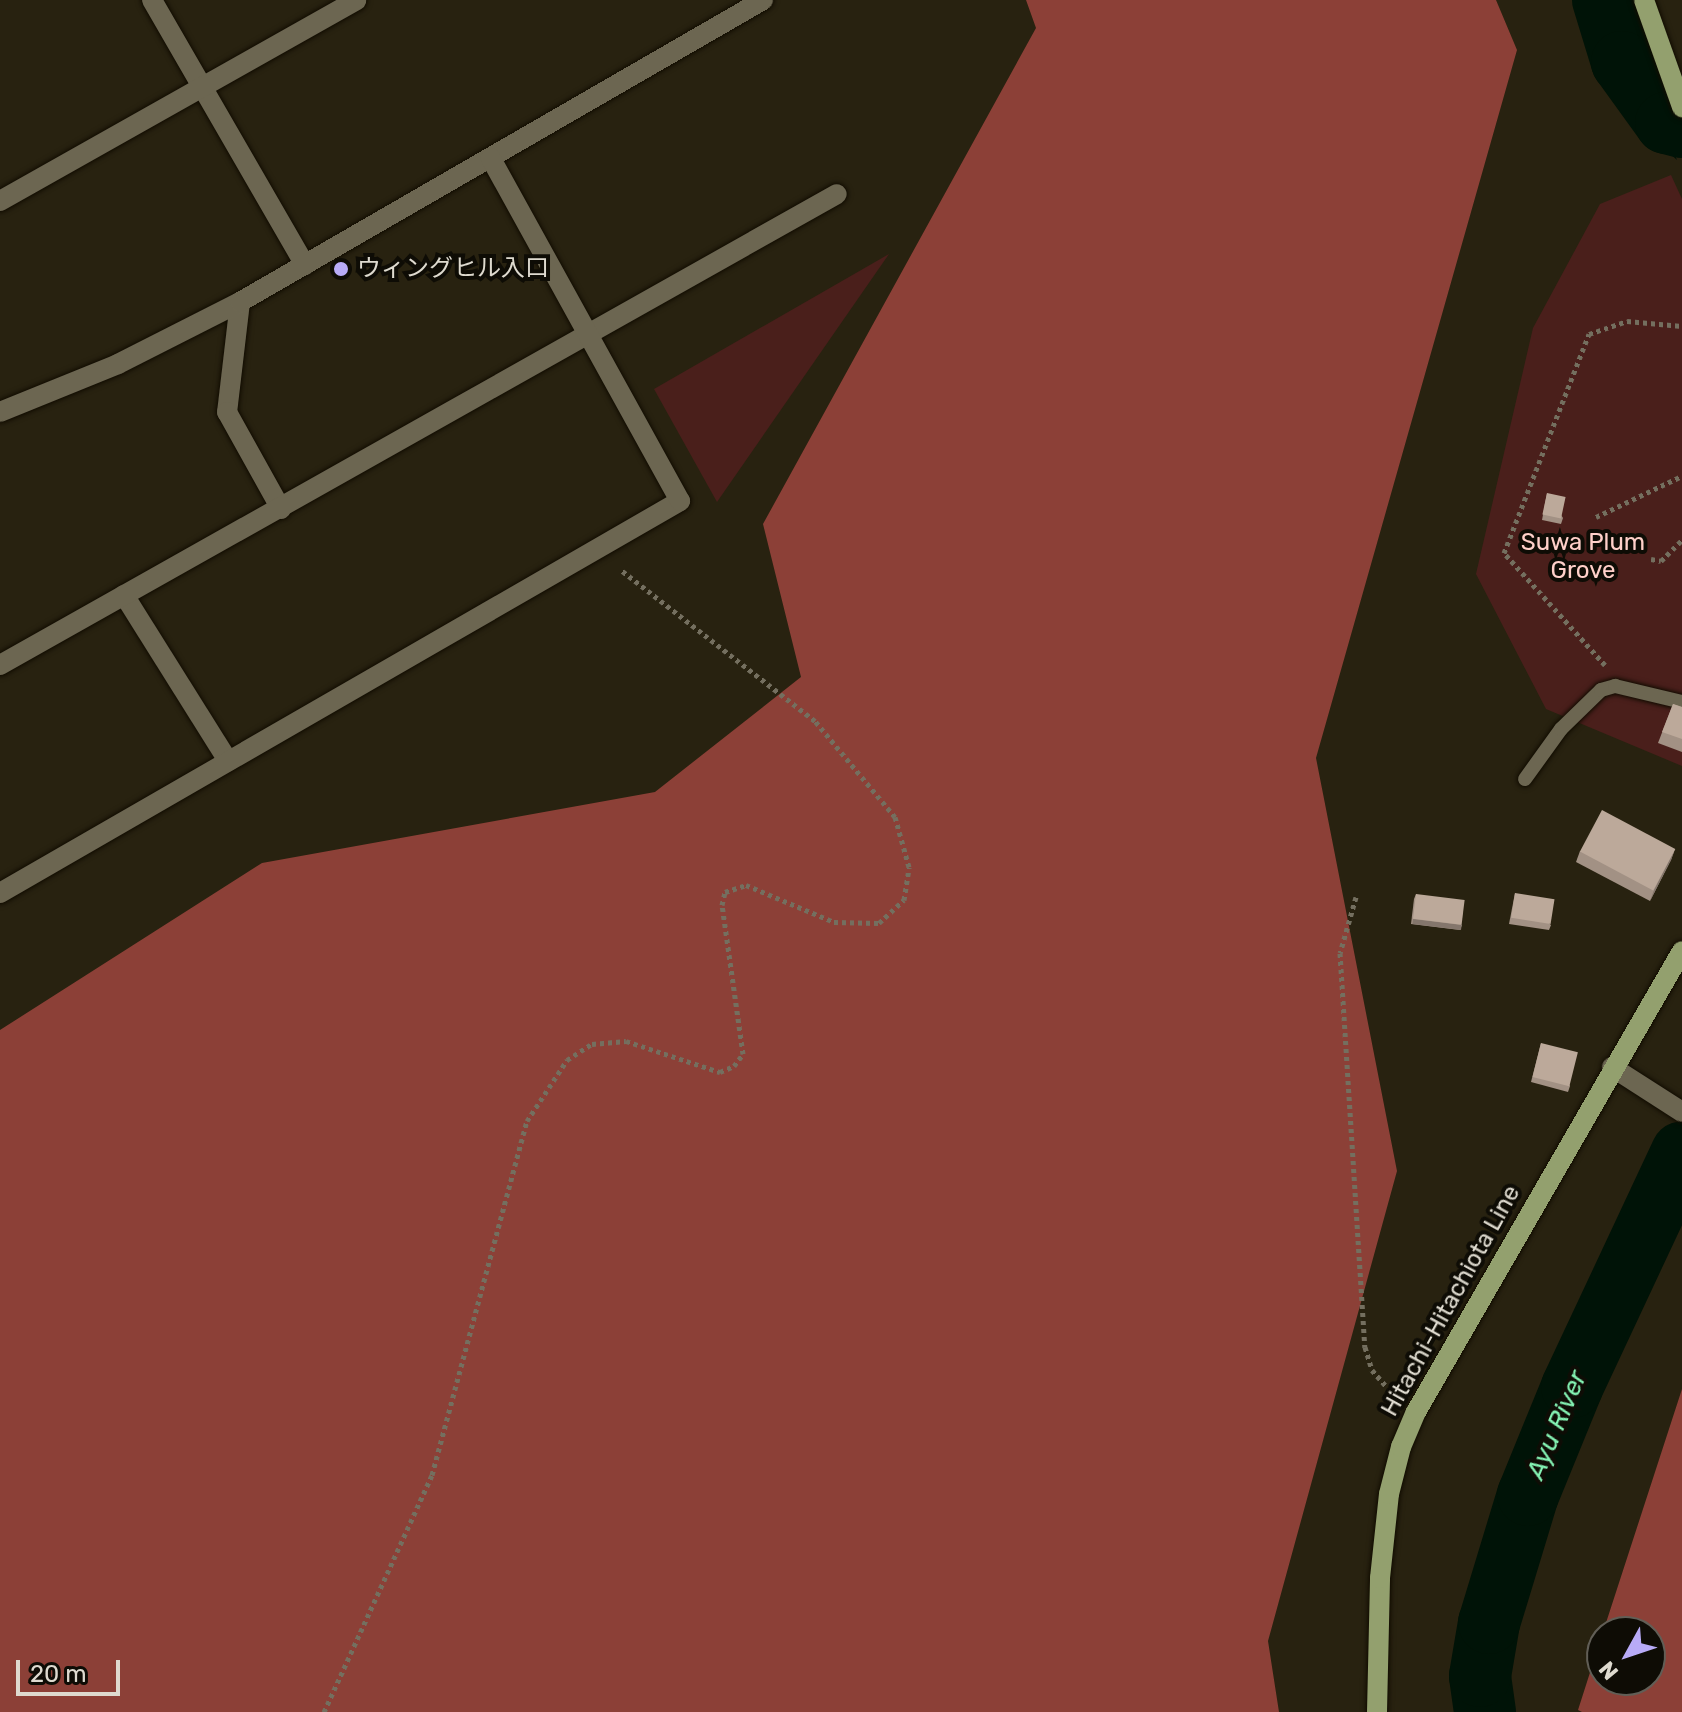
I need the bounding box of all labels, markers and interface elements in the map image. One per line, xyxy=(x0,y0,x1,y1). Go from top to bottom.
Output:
place label: ウィングヒル入口 xyxy=(357,255,549,283)
marker: ウィングヒル入口 xyxy=(332,260,350,278)
park label: Suwa Plum Grove xyxy=(1521,529,1645,585)
street label: Hitachi-Hitachiota Line xyxy=(1376,1181,1526,1421)
water label: Ayu River xyxy=(1520,1366,1594,1484)
north arrow xyxy=(1586,1616,1666,1696)
scale bar xyxy=(20,1644,124,1694)
text: N xyxy=(1593,1656,1624,1685)
text: 20 m xyxy=(30,1660,87,1688)

